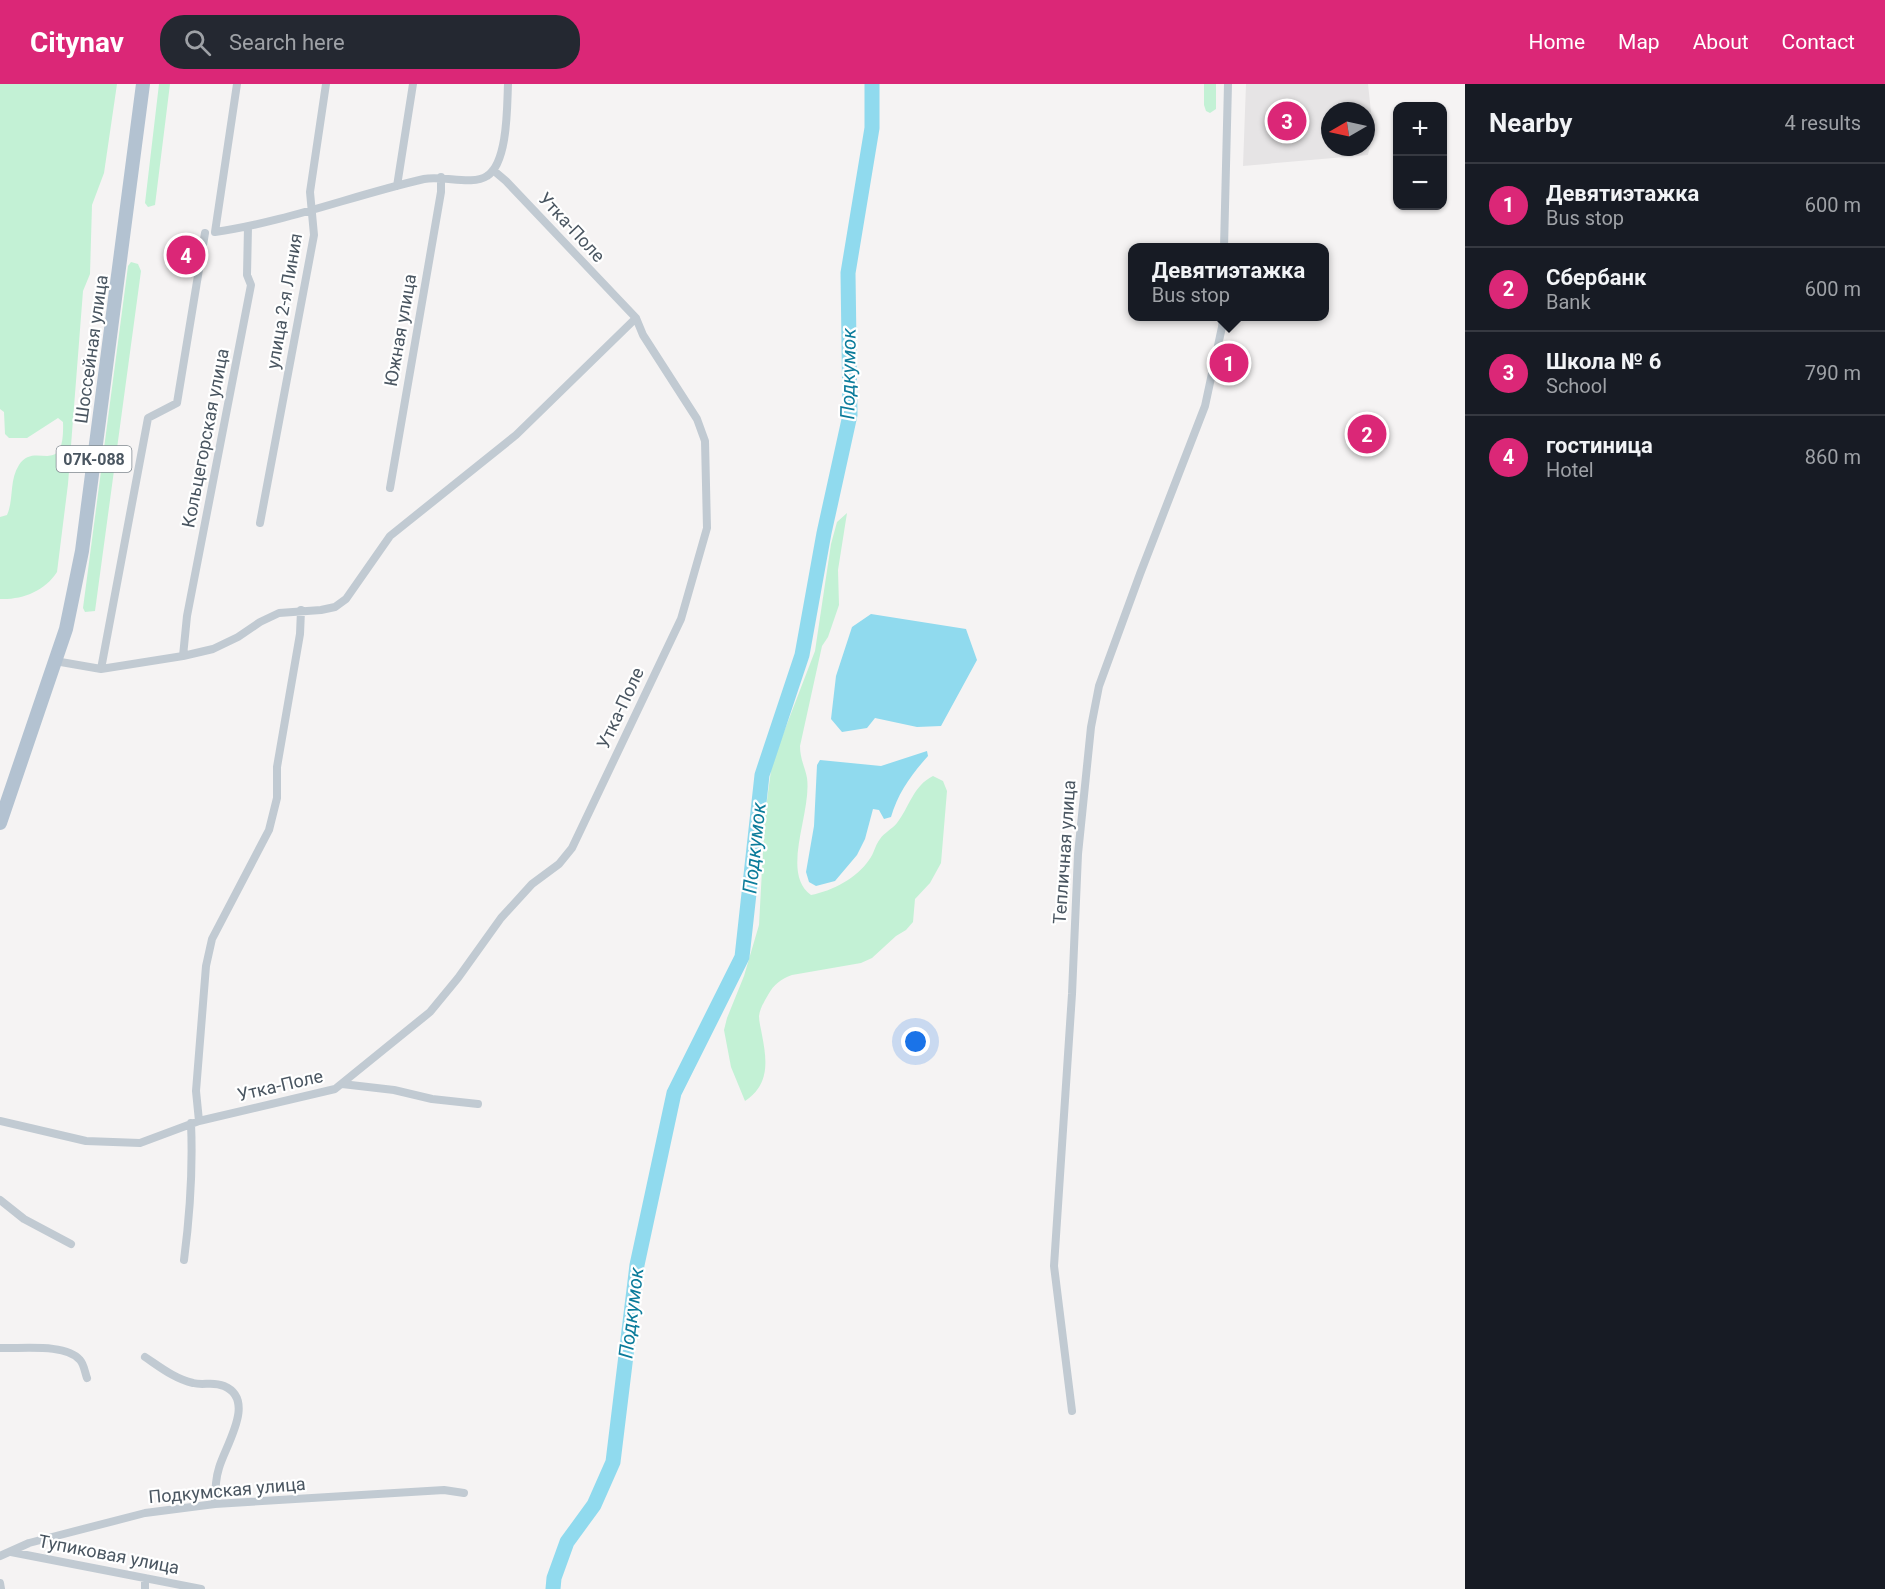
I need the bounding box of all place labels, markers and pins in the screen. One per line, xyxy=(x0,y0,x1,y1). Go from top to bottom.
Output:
pin: 3 xyxy=(1268,99,1306,144)
pin: 4 xyxy=(166,232,206,278)
pin: 1 xyxy=(1210,340,1248,386)
pin: 2 xyxy=(1348,412,1386,456)

